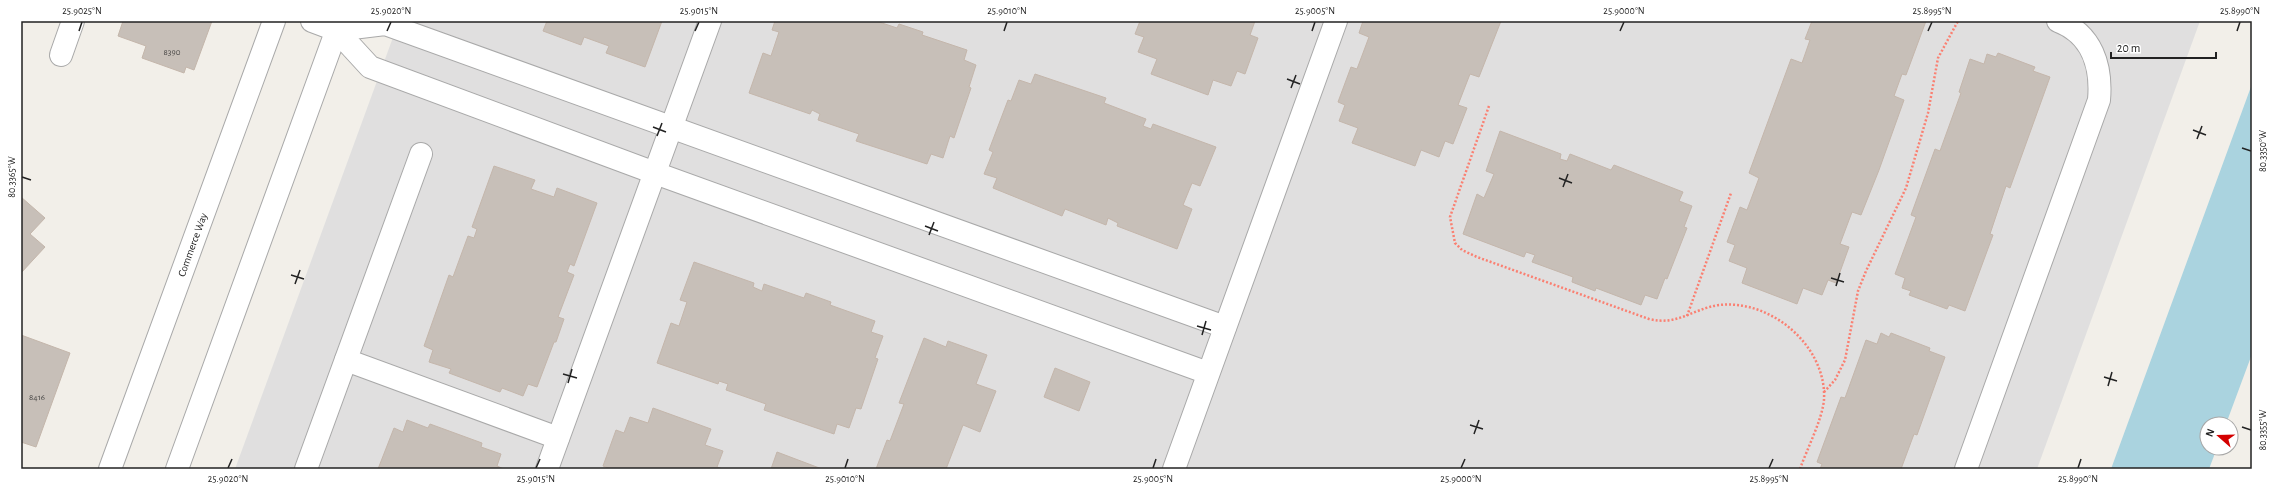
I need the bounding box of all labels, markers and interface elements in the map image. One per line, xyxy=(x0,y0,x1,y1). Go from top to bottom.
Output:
text: 25.9025°N xyxy=(62,6,102,16)
text: 25.9020°N xyxy=(371,6,411,16)
text: 25.9015°N xyxy=(680,6,718,16)
text: 25.9010°N xyxy=(987,6,1027,16)
text: 25.9005°N xyxy=(1295,6,1335,16)
text: 25.9000°N xyxy=(1603,6,1645,16)
text: 25.8995°N xyxy=(1912,6,1952,16)
text: 25.8990°N xyxy=(2220,6,2260,16)
scale bar xyxy=(2111,34,2216,60)
text: 20 m xyxy=(2117,42,2140,54)
house number: 8390 xyxy=(164,48,181,57)
text: 80.3350°W xyxy=(2258,130,2268,172)
text: 80.3365°W xyxy=(7,156,17,198)
street label: Commerce Way xyxy=(176,211,209,278)
house number: 8416 xyxy=(29,393,45,402)
text: 80.3355°W xyxy=(2258,409,2268,450)
north arrow xyxy=(2199,416,2239,456)
text: N xyxy=(2204,427,2217,438)
text: 25.9020°N xyxy=(208,474,248,484)
text: 25.9015°N xyxy=(517,474,555,484)
text: 25.9010°N xyxy=(825,474,865,484)
text: 25.9005°N xyxy=(1133,474,1173,484)
text: 25.9000°N xyxy=(1440,474,1482,484)
text: 25.8995°N xyxy=(1749,474,1789,484)
text: 25.8990°N xyxy=(2058,474,2098,484)

